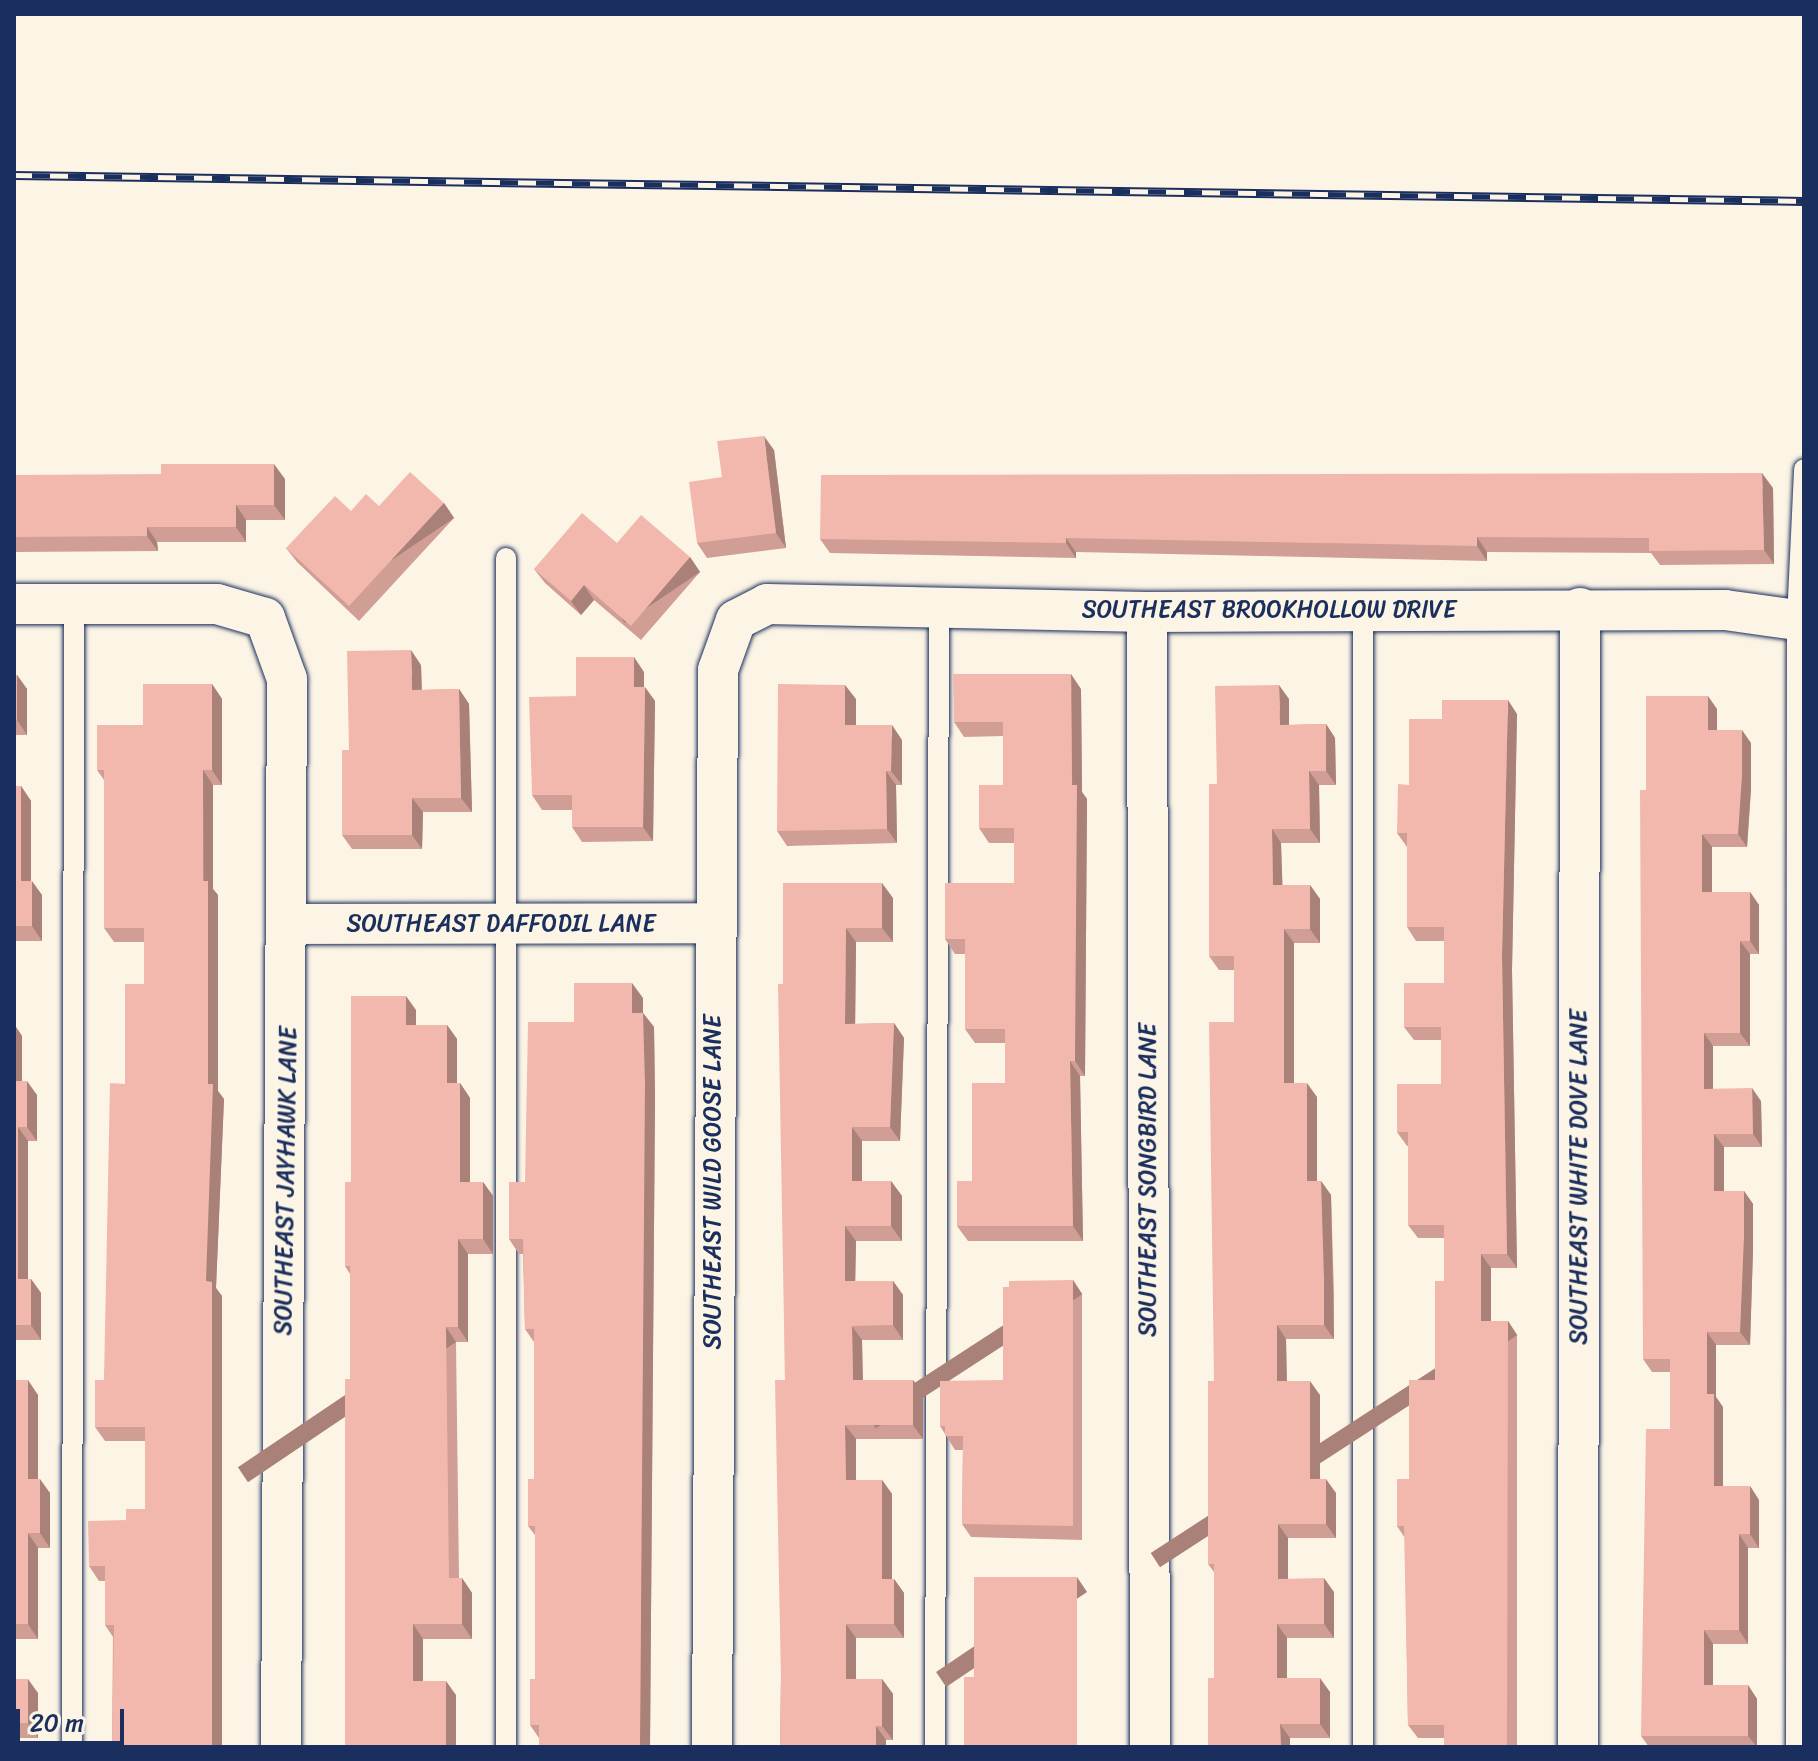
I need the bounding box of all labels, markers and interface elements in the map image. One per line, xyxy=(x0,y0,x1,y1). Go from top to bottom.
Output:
street label: SOUTHEAST BROOKHOLLOW DRIVE xyxy=(1081,596,1457,624)
street label: SOUTHEAST DAFFODIL LANE xyxy=(347,910,655,938)
street label: SOUTHEAST WHITE DOVE LANE xyxy=(1565,1009,1593,1345)
street label: SOUTHEAST WILD GOOSE LANE xyxy=(699,1014,727,1350)
street label: SOUTHEAST SONGBIRD LANE xyxy=(1134,1022,1162,1338)
street label: SOUTHEAST JAYHAWK LANE xyxy=(269,1027,303,1335)
scale bar xyxy=(20,1693,128,1743)
text: 20 m xyxy=(30,1702,84,1744)

